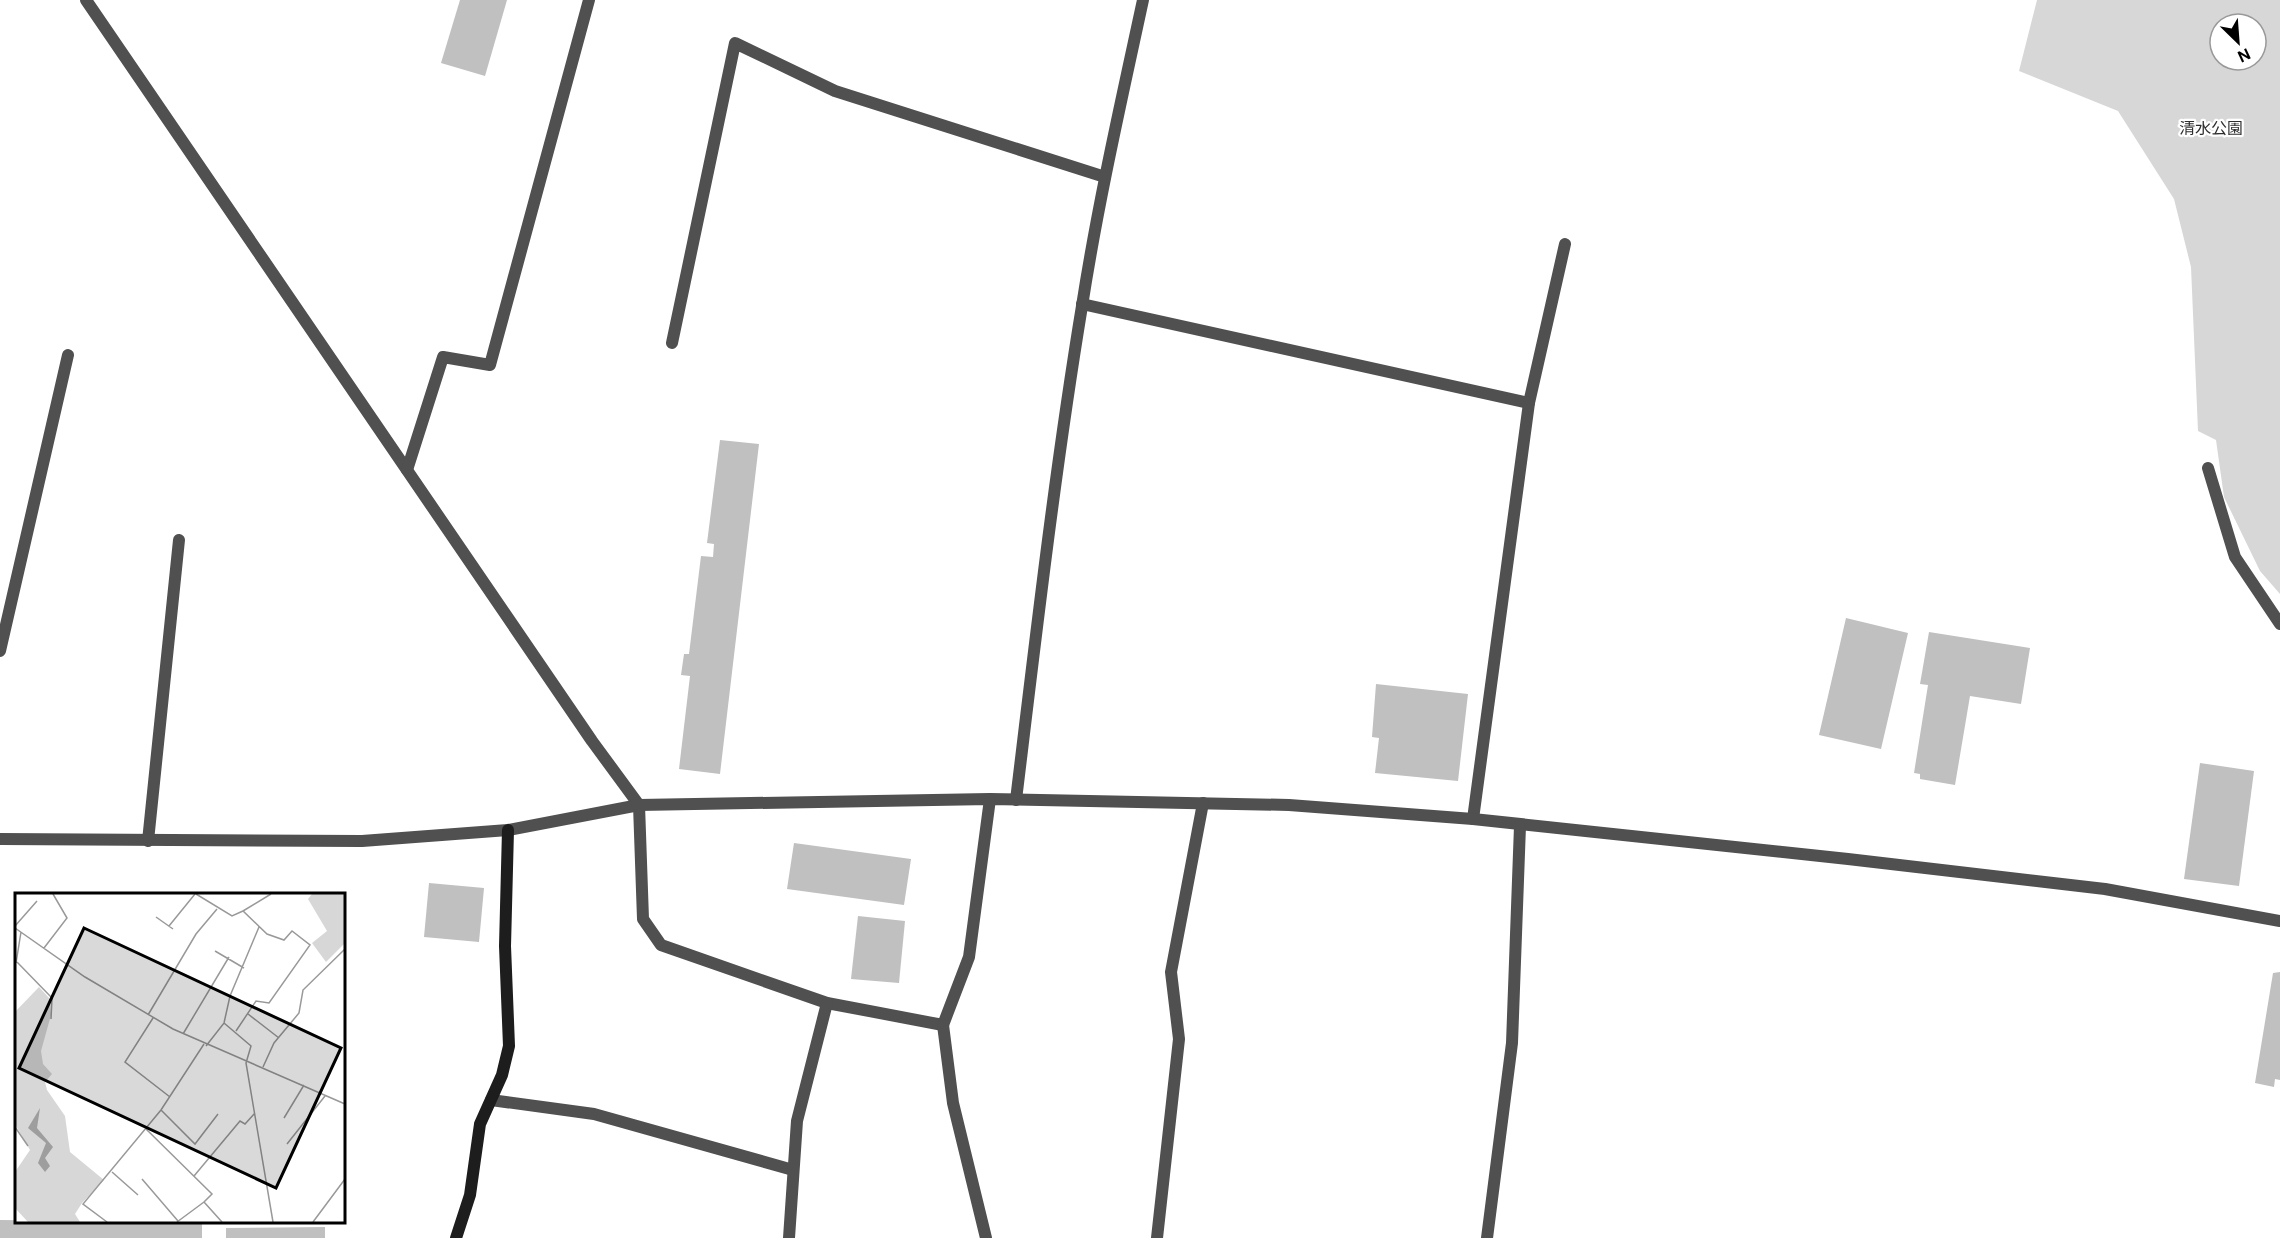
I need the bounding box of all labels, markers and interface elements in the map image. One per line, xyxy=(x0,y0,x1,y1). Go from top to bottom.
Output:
north arrow xyxy=(2208,12,2268,72)
text: N xyxy=(2234,43,2254,67)
park label: 清水公園 xyxy=(2179,118,2243,139)
inset map xyxy=(15,893,345,1223)

